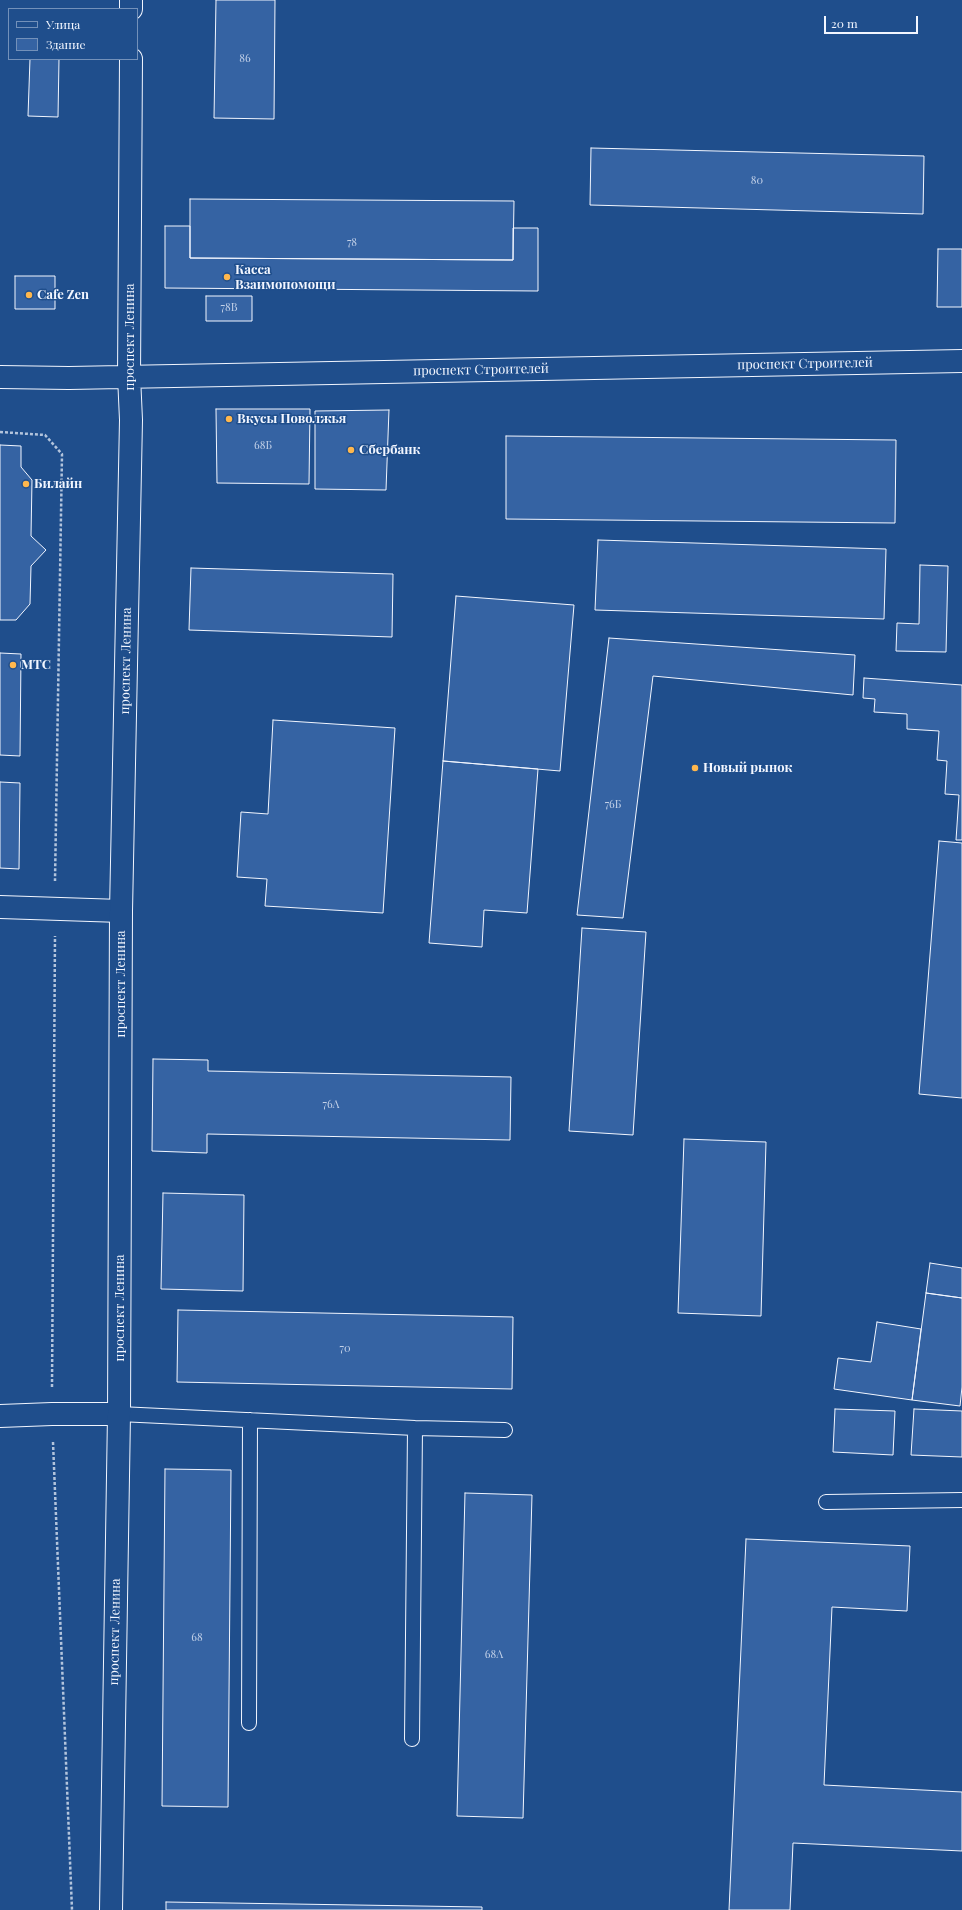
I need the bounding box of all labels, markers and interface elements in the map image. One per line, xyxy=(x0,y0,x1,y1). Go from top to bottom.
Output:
legend xyxy=(8,8,138,60)
scale bar xyxy=(826,8,920,34)
text: 20 m xyxy=(831,15,858,31)
text: Улица xyxy=(46,16,80,32)
text: Здание xyxy=(46,36,86,52)
house number: 86 xyxy=(239,52,251,66)
house number: 80 xyxy=(751,174,763,188)
house number: 78 xyxy=(347,236,357,250)
place label: Касса Взаимопомощи xyxy=(235,262,336,293)
marker: Касса Взаимопомощи xyxy=(222,272,232,282)
street label: проспект Ленина xyxy=(122,283,138,391)
place label: Cafe Zen xyxy=(37,287,89,303)
marker: Cafe Zen xyxy=(24,290,34,300)
house number: 78В xyxy=(220,301,238,315)
street label: проспект Строителей xyxy=(737,355,873,373)
street label: проспект Строителей xyxy=(413,361,549,379)
place label: Вкусы Поволжья xyxy=(237,411,346,427)
marker: Вкусы Поволжья xyxy=(224,414,234,424)
house number: 68Б xyxy=(254,439,272,453)
place label: Сбербанк xyxy=(359,442,421,458)
marker: Сбербанк xyxy=(346,445,356,455)
place label: Билайн xyxy=(34,476,82,492)
marker: Билайн xyxy=(21,479,31,489)
street label: проспект Ленина xyxy=(117,607,135,715)
place label: МТС xyxy=(21,657,51,673)
marker: МТС xyxy=(8,660,18,670)
place label: Новый рынок xyxy=(703,760,793,776)
marker: Новый рынок xyxy=(690,763,700,773)
house number: 76Б xyxy=(605,798,621,812)
street label: проспект Ленина xyxy=(113,930,129,1038)
house number: 76А xyxy=(322,1098,340,1112)
street label: проспект Ленина xyxy=(112,1254,128,1362)
house number: 70 xyxy=(339,1342,351,1356)
street label: проспект Ленина xyxy=(106,1578,124,1686)
house number: 68 xyxy=(191,1631,203,1645)
house number: 68А xyxy=(485,1648,503,1662)

